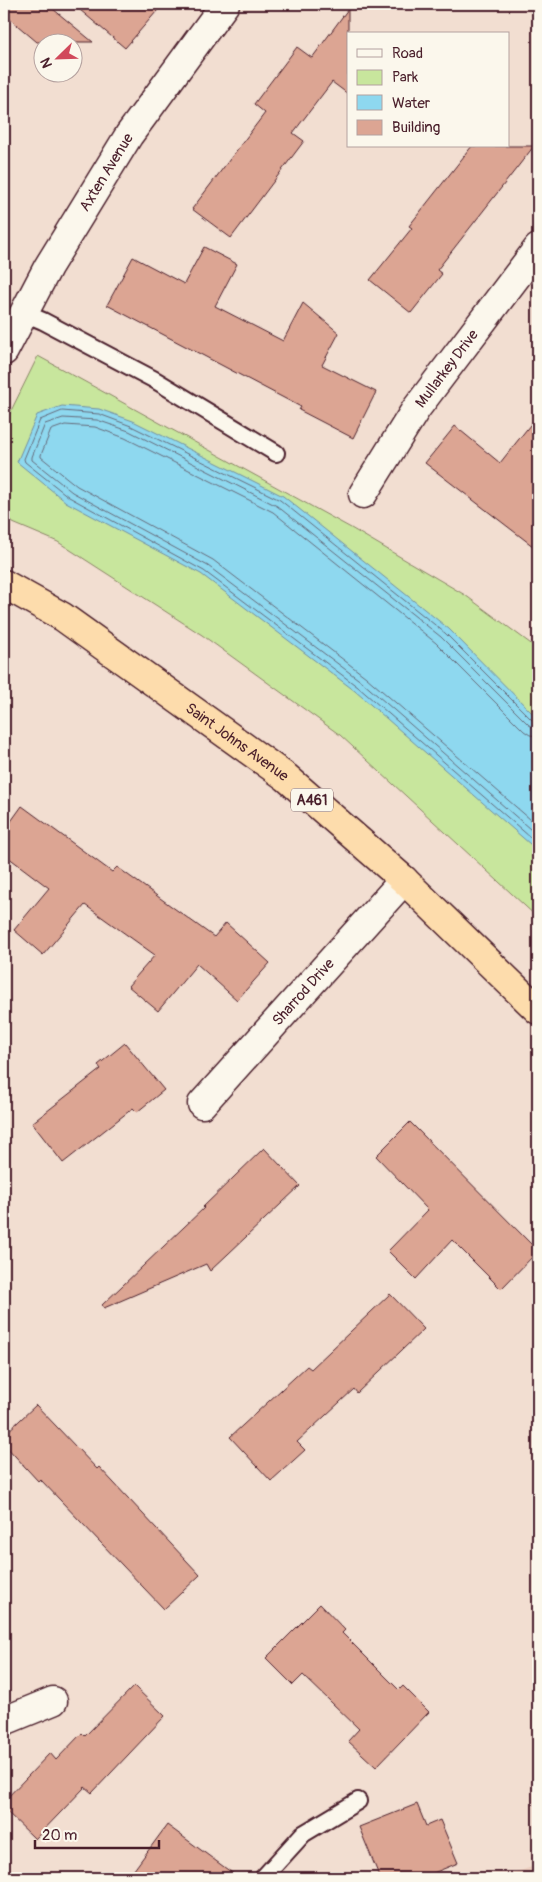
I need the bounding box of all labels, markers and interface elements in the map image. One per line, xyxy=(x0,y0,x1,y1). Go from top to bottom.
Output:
north arrow xyxy=(32,32,82,82)
legend xyxy=(347,32,510,148)
text: Road xyxy=(392,44,423,63)
text: N xyxy=(37,55,56,71)
text: Park xyxy=(392,68,419,87)
text: Water xyxy=(392,94,431,113)
text: Building xyxy=(392,118,440,137)
street label: Axten Avenue xyxy=(75,129,138,215)
street label: Mullarkey Drive xyxy=(411,325,483,412)
street label: Saint Johns Avenue xyxy=(182,699,293,786)
road number: A461 xyxy=(291,788,333,812)
street label: Sharrod Drive xyxy=(268,954,339,1030)
scale bar xyxy=(35,1817,159,1849)
text: 20 m xyxy=(42,1826,77,1845)

